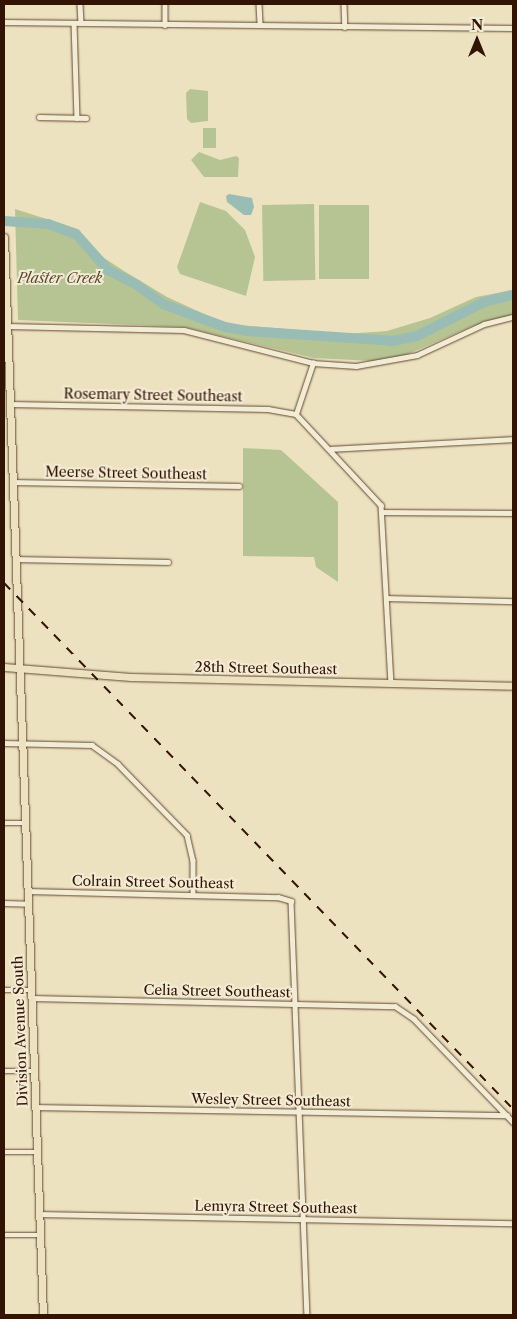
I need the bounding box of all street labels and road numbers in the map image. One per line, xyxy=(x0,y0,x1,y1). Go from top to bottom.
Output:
street label: Rosemary Street Southeast xyxy=(63,385,243,405)
street label: Meerse Street Southeast xyxy=(45,463,207,483)
street label: 28th Street Southeast xyxy=(195,658,337,678)
street label: Colrain Street Southeast xyxy=(72,872,234,892)
street label: Division Avenue South xyxy=(9,955,31,1107)
street label: Celia Street Southeast xyxy=(143,981,291,1001)
street label: Wesley Street Southeast xyxy=(191,1090,351,1110)
street label: Lemyra Street Southeast xyxy=(194,1197,358,1217)

